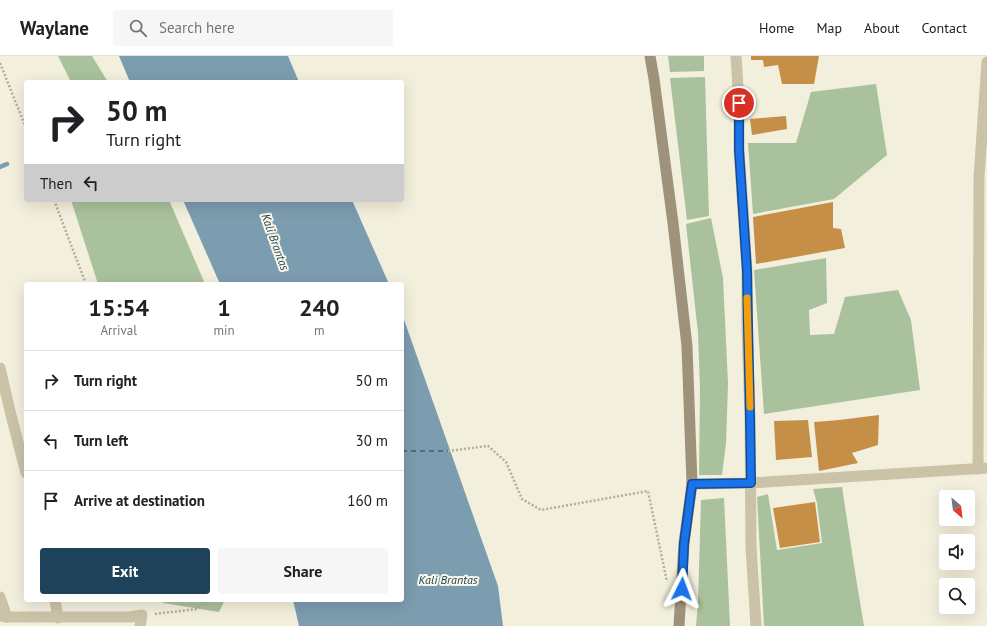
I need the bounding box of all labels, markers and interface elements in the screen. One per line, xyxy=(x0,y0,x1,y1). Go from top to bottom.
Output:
search box xyxy=(113,10,393,46)
text: Waylane xyxy=(20,16,89,40)
icon: search xyxy=(127,17,149,39)
text: Search here xyxy=(159,18,235,37)
text: Home xyxy=(759,19,794,37)
text: Map xyxy=(816,19,842,37)
text: About xyxy=(864,19,900,37)
text: Contact xyxy=(922,19,967,37)
pin xyxy=(722,86,756,120)
text: 50 m xyxy=(106,92,167,129)
icon: arrive xyxy=(728,92,750,114)
icon: right xyxy=(40,96,92,148)
text: Turn right xyxy=(106,128,181,151)
icon: left xyxy=(80,172,102,194)
text: Then xyxy=(40,174,72,193)
water label: Kali Brantas xyxy=(258,212,293,272)
text: 15:54 xyxy=(88,292,149,323)
text: 1 xyxy=(217,292,231,323)
text: 240 xyxy=(299,292,340,323)
text: Arrival xyxy=(101,322,137,339)
text: min xyxy=(213,322,235,339)
text: m xyxy=(314,322,325,339)
icon: right xyxy=(40,370,62,392)
text: Turn right xyxy=(74,371,137,390)
text: 50 m xyxy=(355,371,388,390)
icon: left xyxy=(40,430,62,452)
text: Turn left xyxy=(74,431,128,450)
text: 30 m xyxy=(355,431,388,450)
icon: arrive xyxy=(40,490,62,512)
north arrow xyxy=(939,490,975,526)
map controls xyxy=(939,490,975,614)
text: Arrive at destination xyxy=(74,491,205,510)
text: 160 m xyxy=(347,491,388,510)
button: sound xyxy=(939,534,975,570)
button: Exit xyxy=(40,548,210,594)
button: Share xyxy=(218,548,388,594)
position arrow xyxy=(661,568,703,610)
water label: Kali Brantas xyxy=(418,572,478,587)
button: search xyxy=(939,578,975,614)

